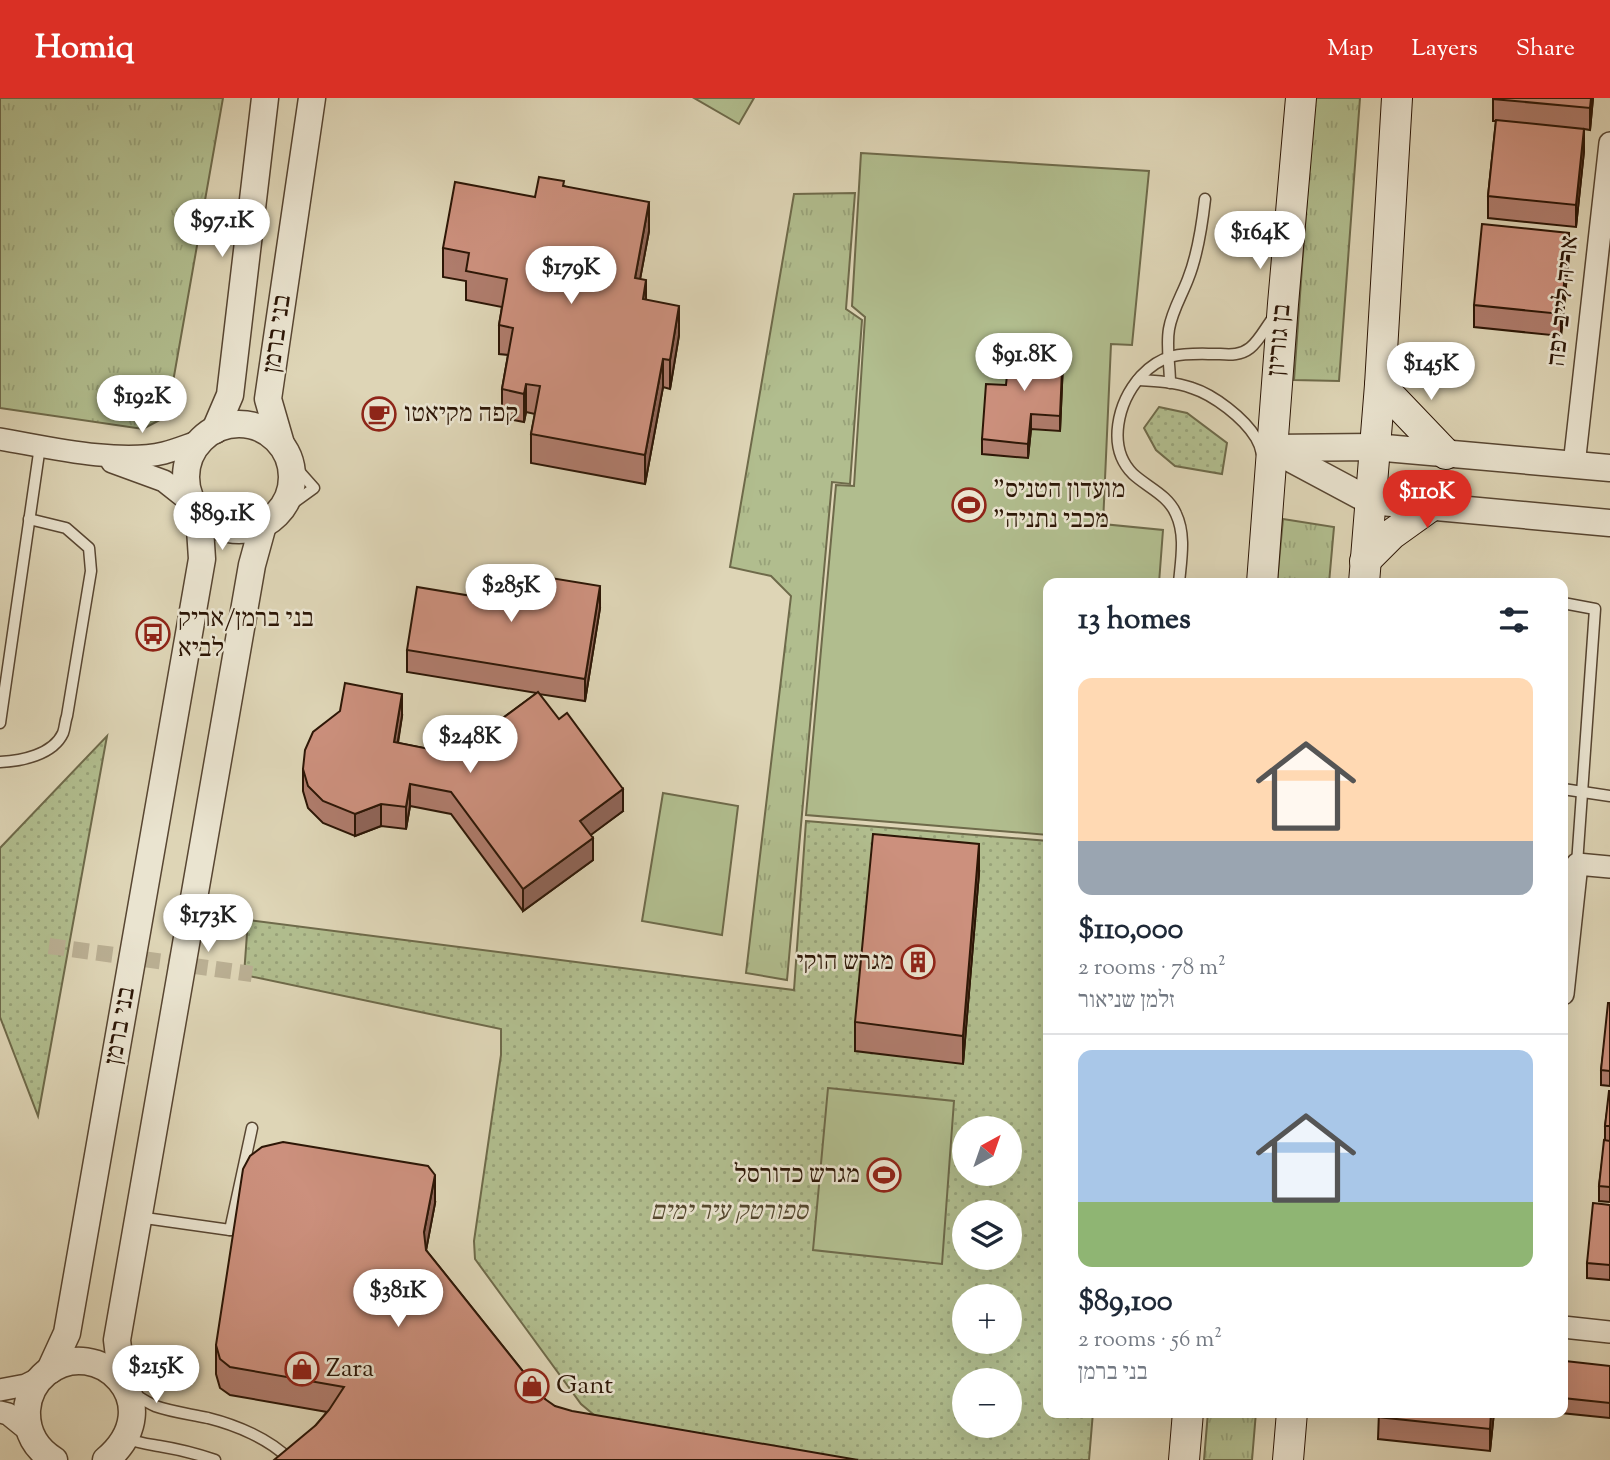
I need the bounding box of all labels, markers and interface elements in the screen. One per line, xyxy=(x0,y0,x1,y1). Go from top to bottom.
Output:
text: Homiq xyxy=(35,25,134,73)
text: Map xyxy=(1327,32,1373,66)
text: Layers xyxy=(1411,32,1478,66)
text: Share xyxy=(1516,32,1575,66)
pin: $97.1K xyxy=(165,200,279,259)
text: $97.1K xyxy=(190,205,254,238)
pin: $164K xyxy=(1211,212,1309,271)
text: $164K xyxy=(1230,217,1290,250)
street label: אריה לייב יפה xyxy=(1539,234,1589,368)
pin: $179K xyxy=(522,246,620,306)
text: $179K xyxy=(542,252,601,285)
street label: בני ברמן xyxy=(254,292,302,376)
street label: בן גוריון xyxy=(1258,302,1302,378)
pin: $91.8K xyxy=(967,334,1081,393)
text: $91.8K xyxy=(991,339,1057,372)
pin: $145K xyxy=(1382,342,1480,402)
text: $145K xyxy=(1403,348,1459,381)
pin: $192K xyxy=(93,376,191,435)
text: $192K xyxy=(113,381,171,414)
cafe icon: קפה מקיאטו xyxy=(360,395,398,433)
place label: קפה מקיאטו xyxy=(404,396,518,433)
pin: $110K xyxy=(1378,470,1476,530)
place label: "מועדון הטניס "מכבי נתניה xyxy=(993,472,1125,539)
text: $110K xyxy=(1399,476,1455,509)
sports icon: "מועדון הטניס "מכבי נתניה xyxy=(950,486,988,524)
pin: $89.1K xyxy=(165,492,279,552)
text: $89.1K xyxy=(189,498,255,531)
pin: $285K xyxy=(462,564,560,624)
text: $285K xyxy=(481,570,541,603)
text: 13 homes xyxy=(1078,599,1191,642)
place label: בני ברמן/אריק לביא xyxy=(178,601,314,668)
icon: filters xyxy=(1495,601,1533,639)
bus stop icon: בני ברמן/אריק לביא xyxy=(134,615,172,653)
pin: $248K xyxy=(421,716,519,775)
text: $248K xyxy=(439,721,501,754)
icon: home xyxy=(1243,723,1369,849)
pin: $173K xyxy=(159,894,257,954)
text: $173K xyxy=(179,900,237,933)
text: $110,000 xyxy=(1078,909,1183,952)
building icon: מגרש הוקי xyxy=(899,943,937,981)
place label: מגרש הוקי xyxy=(796,944,894,981)
text: 2 rooms · 78 m² xyxy=(1078,952,1226,985)
street label: בני ברמן xyxy=(96,984,146,1068)
text: זלמן שניאור xyxy=(1078,985,1175,1018)
icon: home xyxy=(1243,1095,1369,1221)
north arrow xyxy=(952,1116,1022,1186)
map controls xyxy=(952,1116,1022,1438)
sports icon: מגרש כדורסל xyxy=(865,1156,903,1194)
place label: מגרש כדורסל xyxy=(734,1157,860,1194)
park label: ספורטק עיר ימים xyxy=(650,1194,809,1231)
button: layers xyxy=(952,1200,1022,1270)
pin: $381K xyxy=(349,1270,447,1329)
text: $381K xyxy=(369,1275,427,1308)
text: $89,100 xyxy=(1078,1281,1173,1324)
button: + xyxy=(952,1284,1022,1354)
text: 2 rooms · 56 m² xyxy=(1078,1324,1222,1357)
pin: $215K xyxy=(107,1346,205,1405)
shop icon: Zara xyxy=(283,1350,321,1388)
text: $215K xyxy=(128,1351,184,1384)
place label: Zara xyxy=(326,1351,374,1388)
text: בני ברמן xyxy=(1078,1357,1148,1390)
shop icon: Gant xyxy=(513,1367,551,1405)
place label: Gant xyxy=(556,1368,613,1405)
button: − xyxy=(952,1368,1022,1438)

